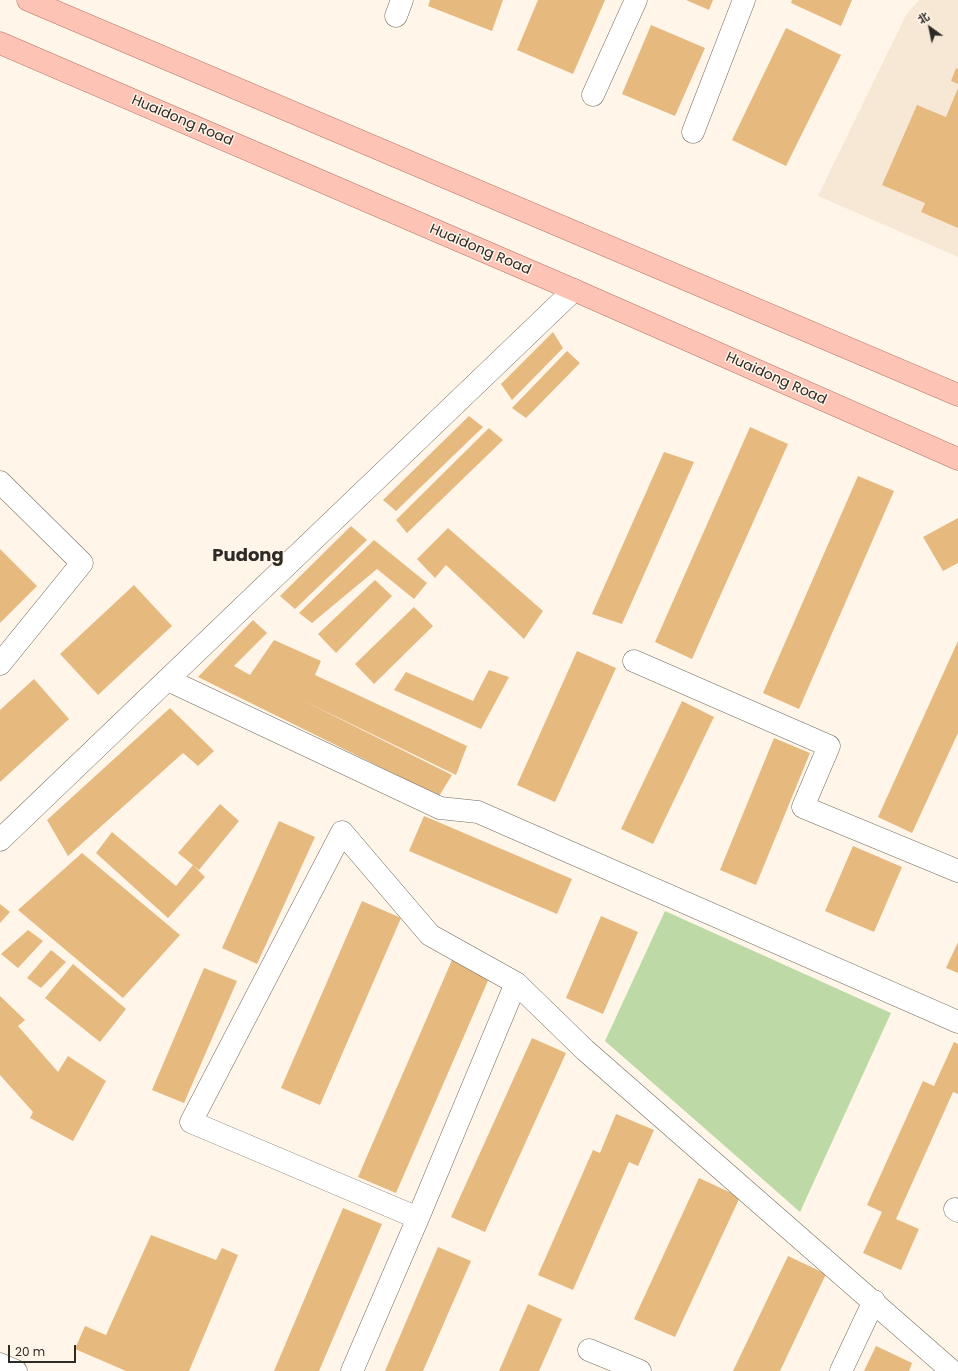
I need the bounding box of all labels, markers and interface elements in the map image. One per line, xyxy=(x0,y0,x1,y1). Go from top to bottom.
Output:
north arrow xyxy=(910,8,950,48)
text: 北 xyxy=(914,8,932,28)
street label: Huaidong Road xyxy=(129,92,235,150)
street label: Huaidong Road xyxy=(427,221,533,279)
street label: Huaidong Road xyxy=(723,349,829,409)
district label: Pudong xyxy=(212,545,284,567)
scale bar xyxy=(10,1337,78,1363)
text: 20 m xyxy=(15,1343,45,1360)

